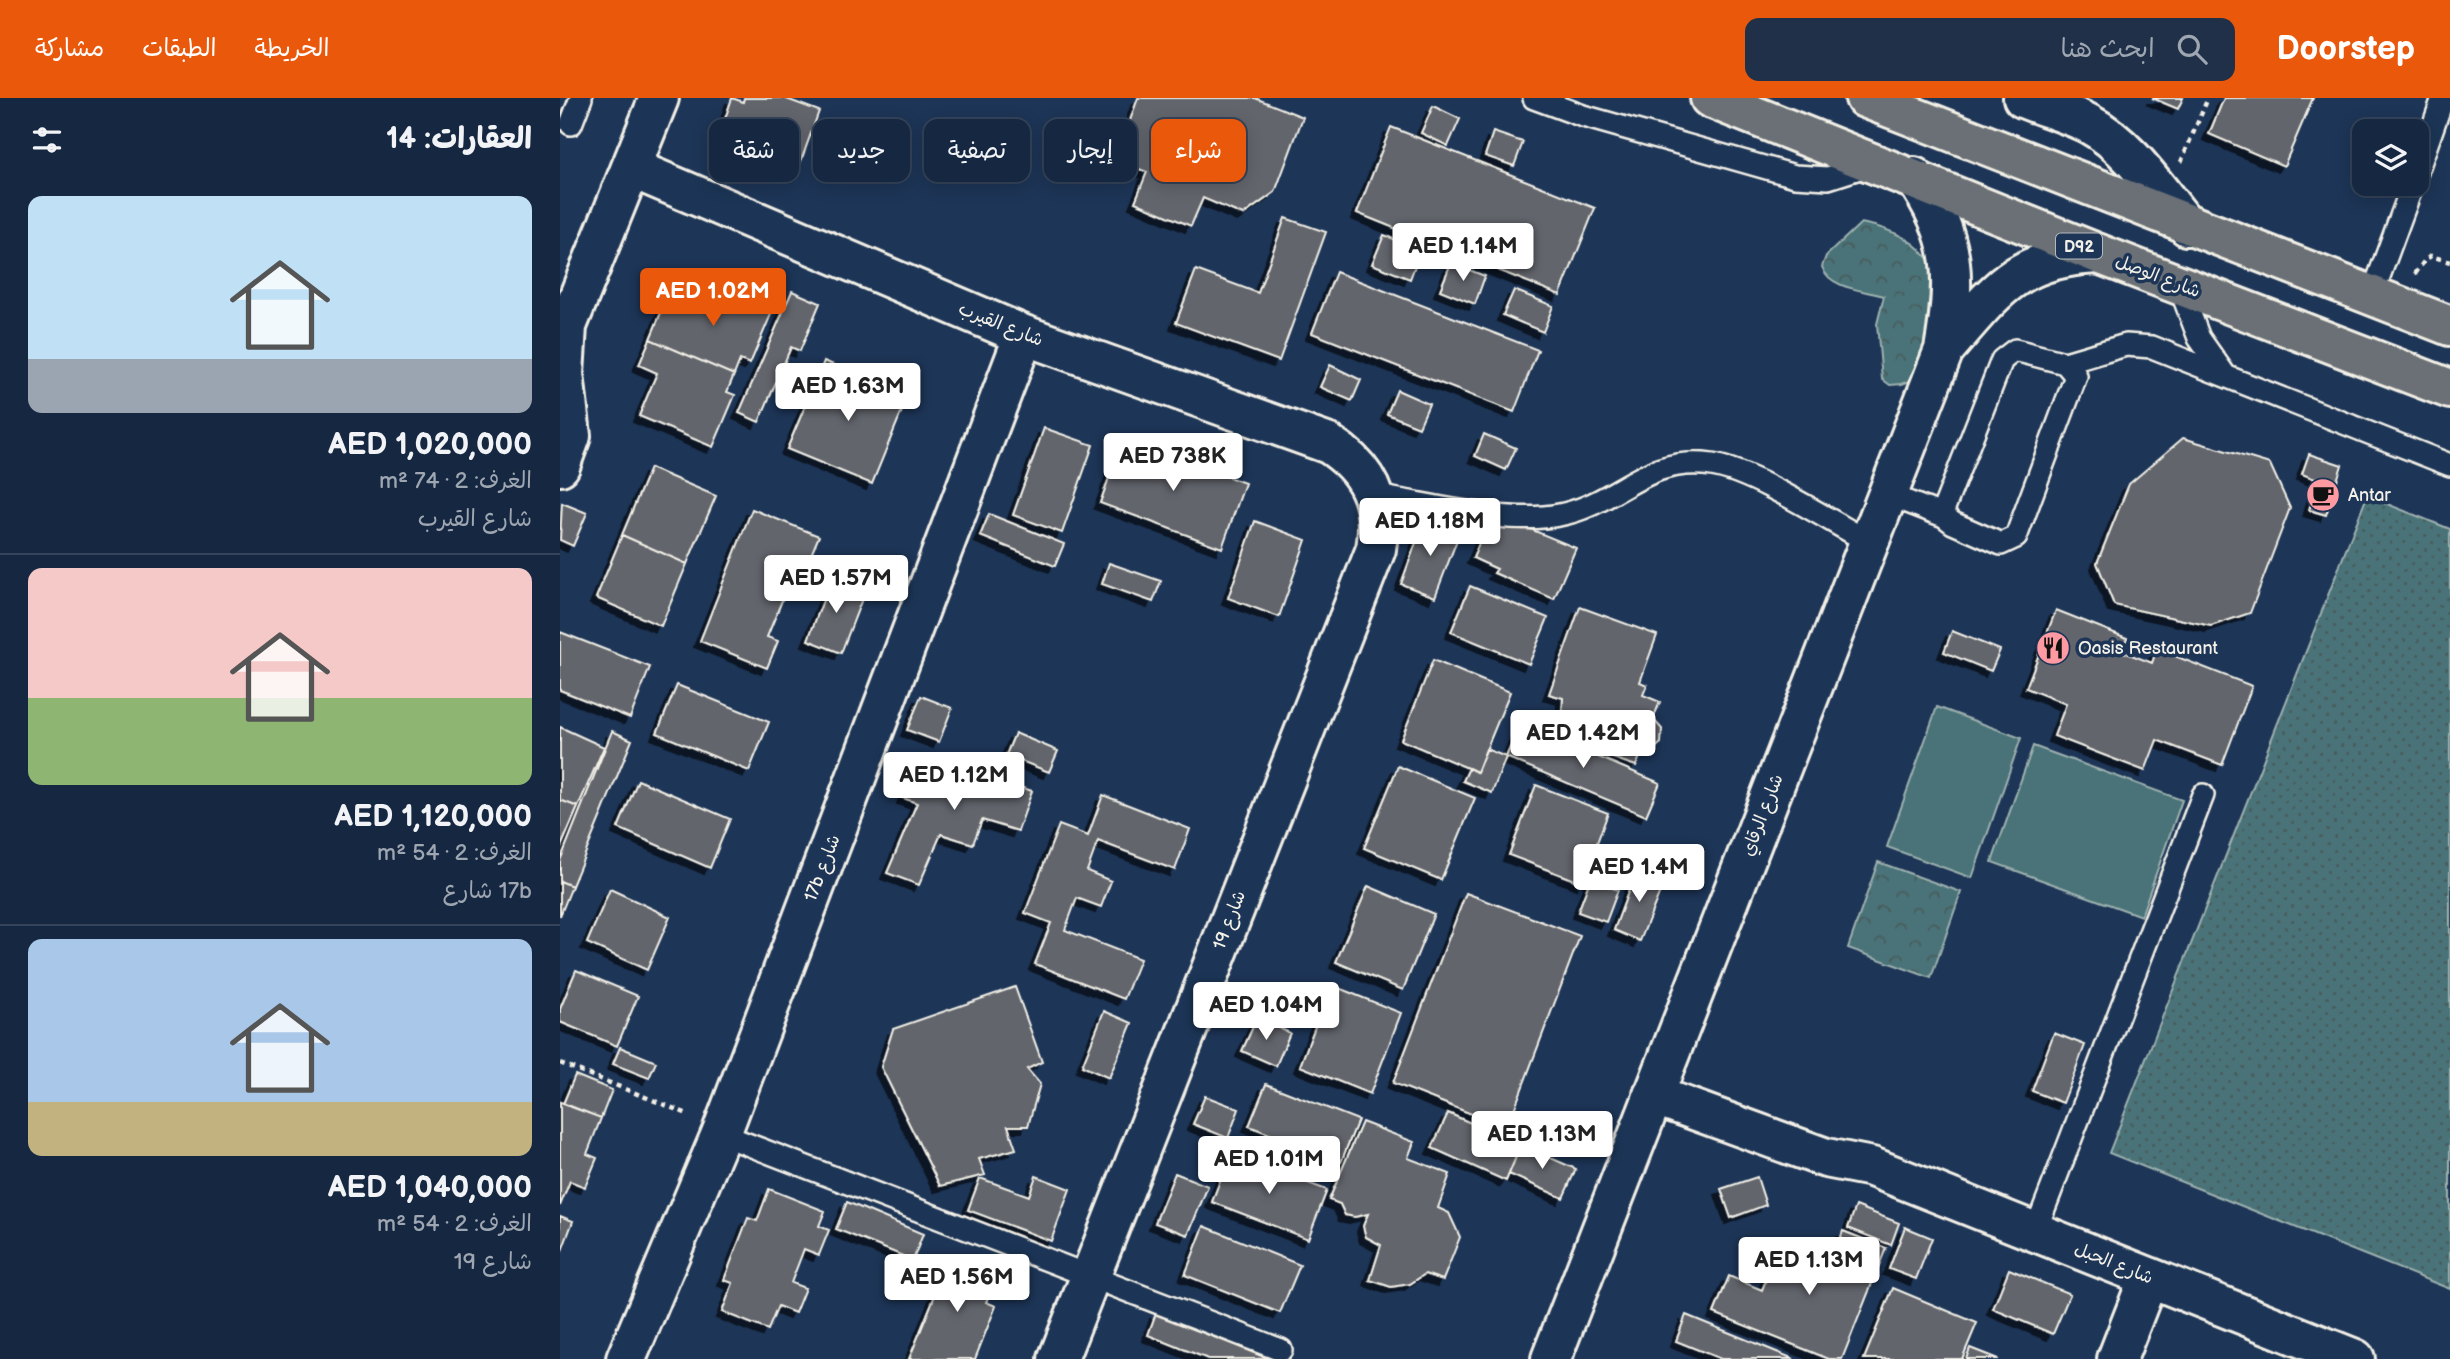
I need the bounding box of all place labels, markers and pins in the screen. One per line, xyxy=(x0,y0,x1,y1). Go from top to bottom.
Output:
pin: AED 1.14M xyxy=(1383,223,1543,283)
pin: AED 1.02M xyxy=(633,268,793,328)
pin: AED 1.63M xyxy=(768,364,928,423)
pin: AED 738K xyxy=(1101,434,1245,493)
cafe icon: Antar xyxy=(2304,476,2342,514)
place label: Antar xyxy=(2348,485,2391,506)
pin: AED 1.18M xyxy=(1350,498,1510,558)
pin: AED 1.57M xyxy=(756,556,916,615)
restaurant icon: Oasis Restaurant xyxy=(2034,629,2072,667)
place label: Oasis Restaurant xyxy=(2078,638,2219,659)
pin: AED 1.42M xyxy=(1503,710,1663,770)
pin: AED 1.12M xyxy=(874,752,1034,812)
pin: AED 1.4M xyxy=(1567,844,1711,904)
pin: AED 1.04M xyxy=(1186,982,1346,1042)
pin: AED 1.13M xyxy=(1462,1112,1622,1171)
pin: AED 1.01M xyxy=(1189,1136,1349,1196)
pin: AED 1.13M xyxy=(1729,1238,1889,1297)
pin: AED 1.56M xyxy=(877,1254,1037,1314)

